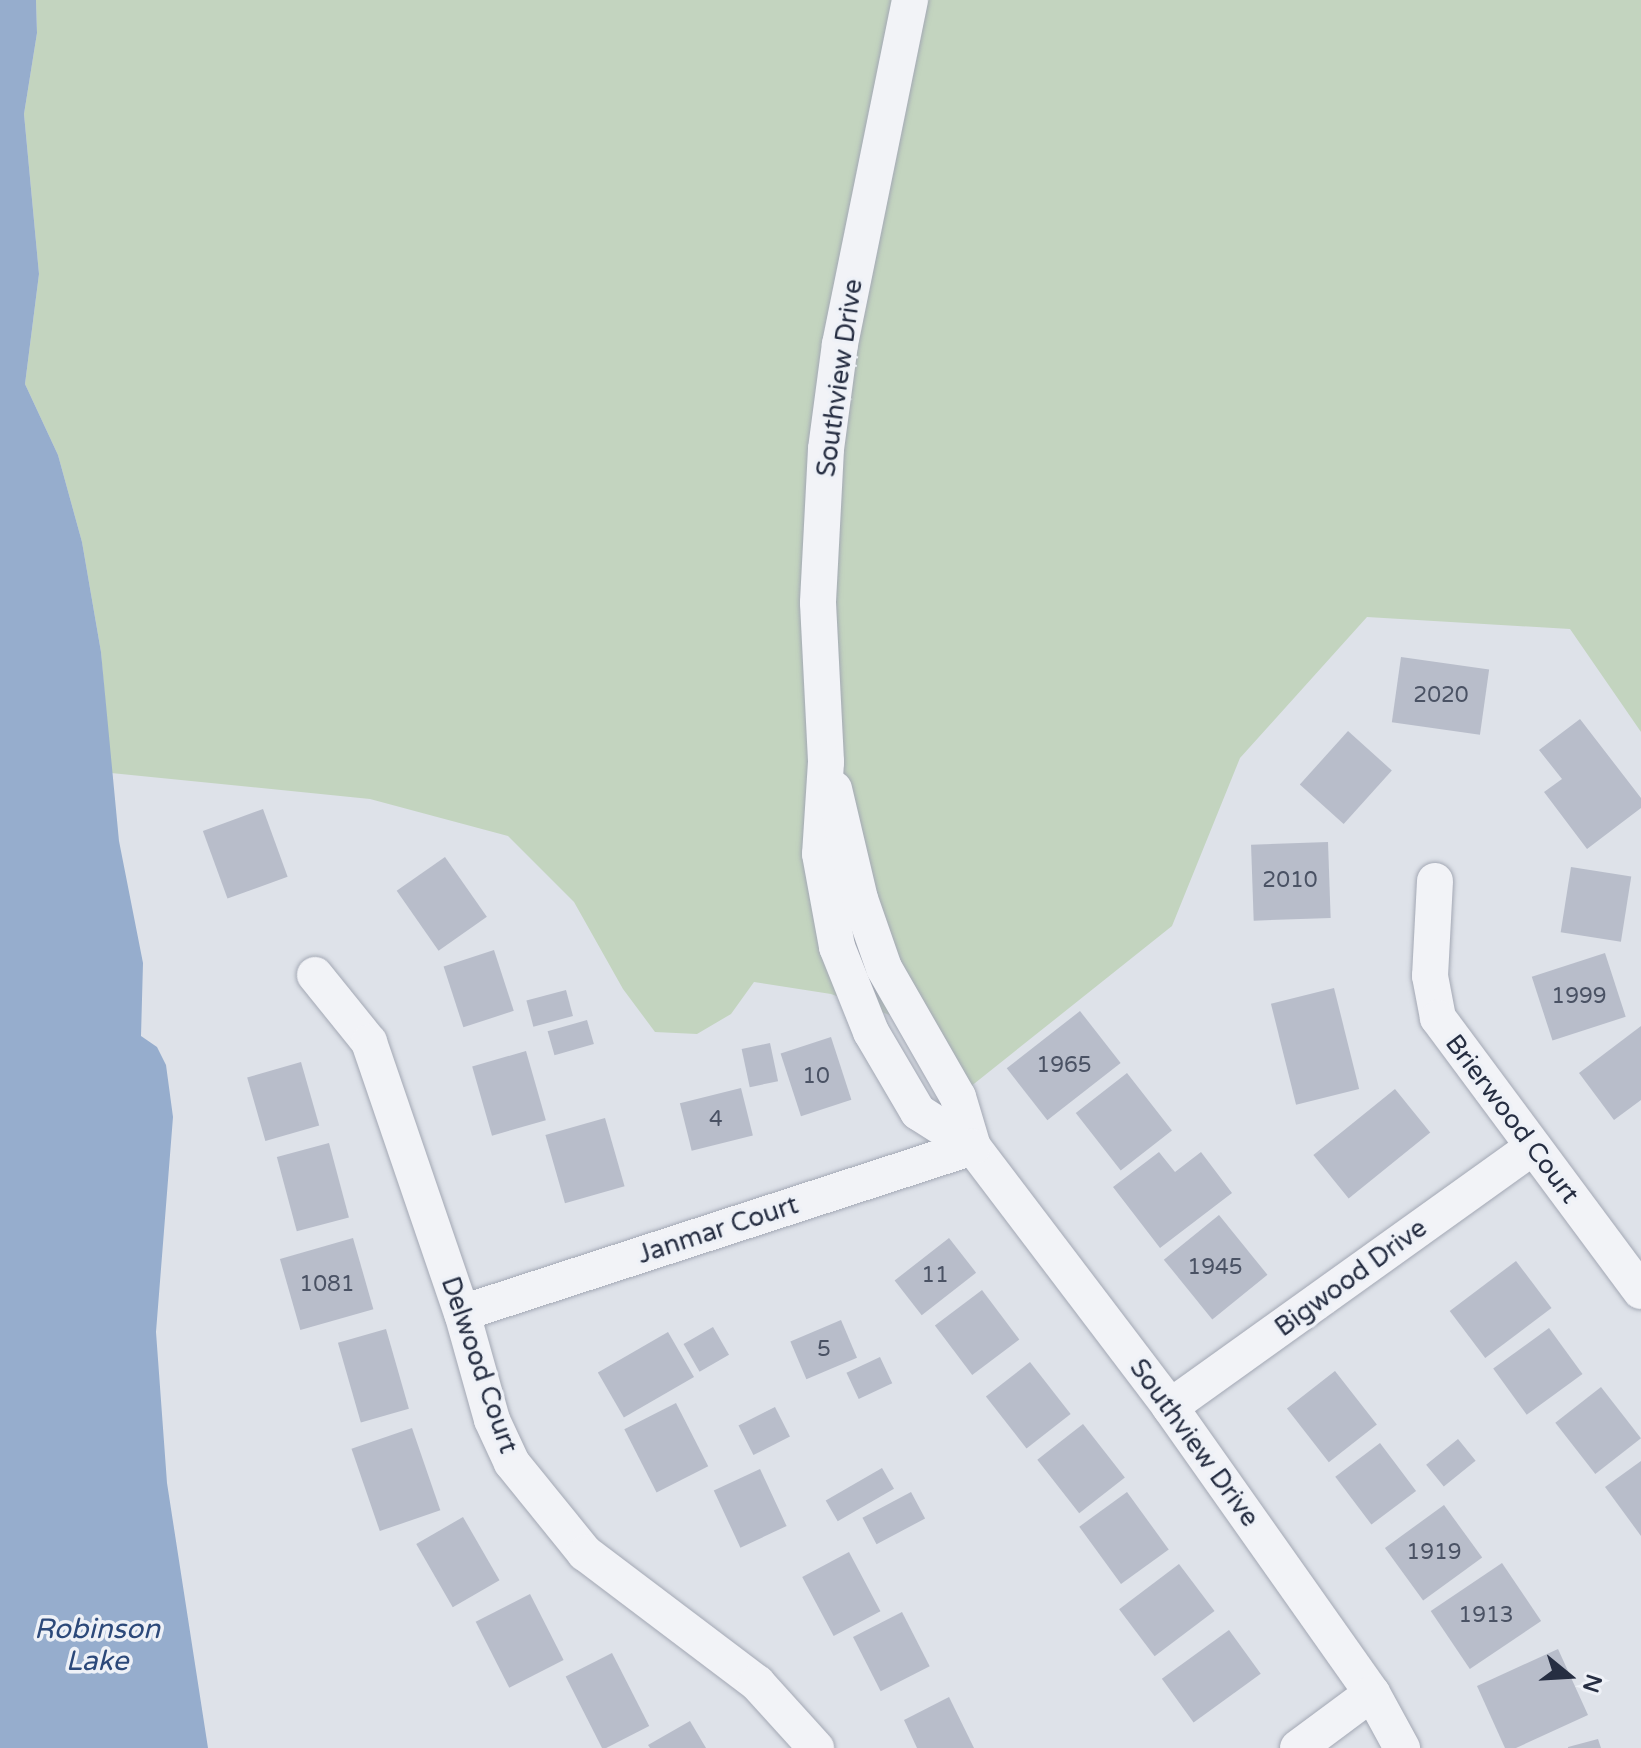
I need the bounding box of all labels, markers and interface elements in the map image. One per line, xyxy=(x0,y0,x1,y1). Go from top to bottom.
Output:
street label: Southview Drive xyxy=(811,277,869,479)
house number: 2020 xyxy=(1413,683,1469,709)
house number: 2010 xyxy=(1262,868,1318,894)
house number: 1999 xyxy=(1551,984,1607,1010)
street label: Brierwood Court xyxy=(1438,1028,1586,1210)
house number: 1965 xyxy=(1036,1053,1092,1079)
house number: 10 xyxy=(802,1064,830,1090)
house number: 4 xyxy=(709,1107,723,1133)
street label: Janmar Court xyxy=(634,1189,802,1271)
street label: Bigwood Drive xyxy=(1269,1213,1433,1343)
house number: 1945 xyxy=(1187,1255,1243,1281)
house number: 11 xyxy=(921,1263,949,1289)
house number: 1081 xyxy=(299,1272,355,1298)
street label: Delwood Court xyxy=(434,1273,524,1457)
house number: 5 xyxy=(817,1337,831,1363)
street label: Southview Drive xyxy=(1123,1353,1265,1533)
house number: 1919 xyxy=(1406,1540,1462,1566)
house number: 1913 xyxy=(1458,1603,1514,1629)
water label: Robinson Lake xyxy=(34,1612,160,1678)
north arrow xyxy=(1529,1636,1609,1716)
text: N xyxy=(1577,1671,1607,1696)

